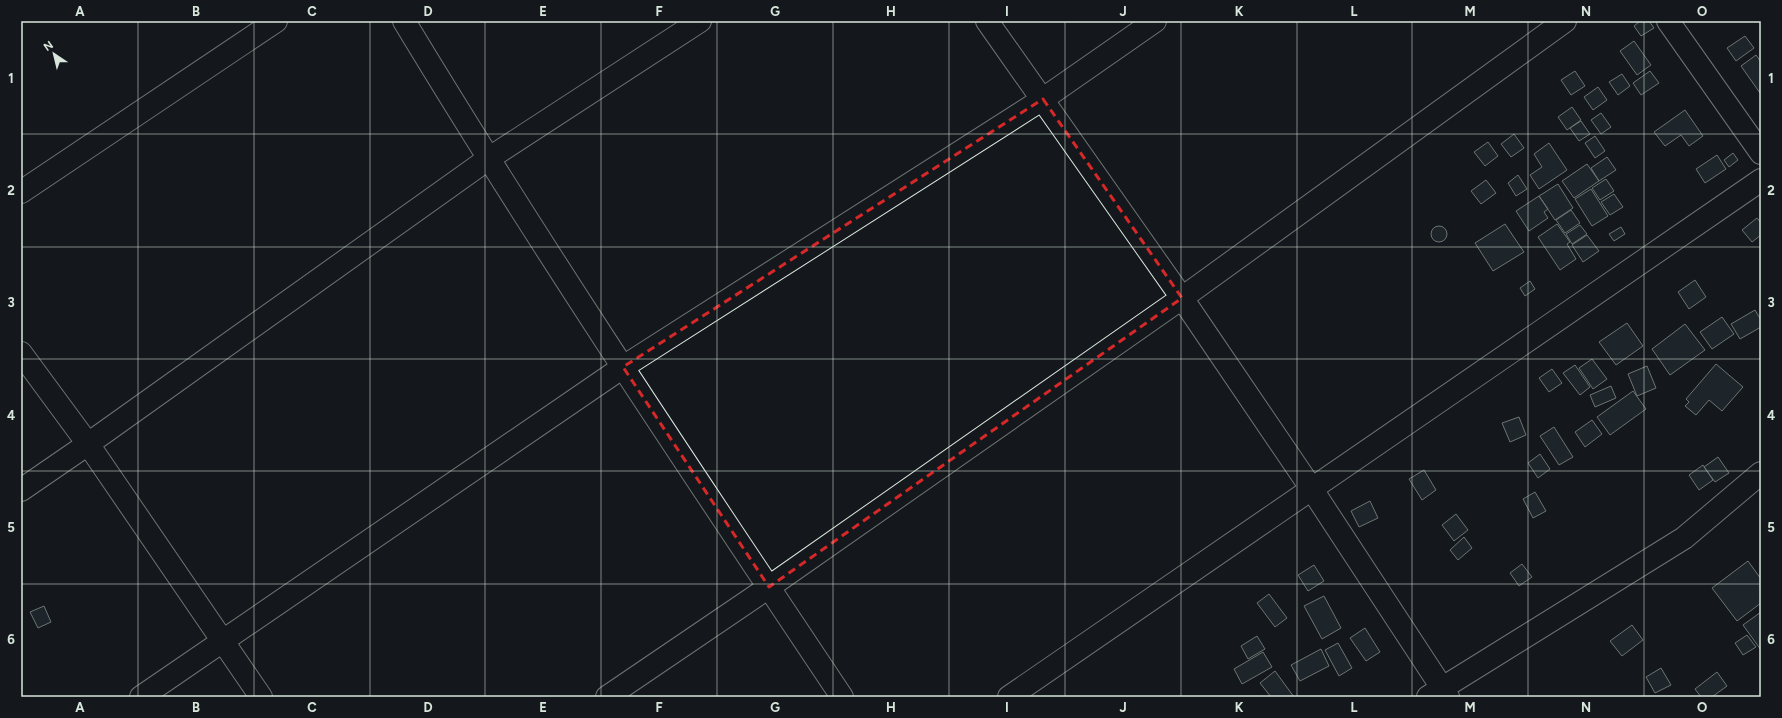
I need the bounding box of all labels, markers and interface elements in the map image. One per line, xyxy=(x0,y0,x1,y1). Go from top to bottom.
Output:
text: A xyxy=(75,4,85,19)
text: B xyxy=(192,4,200,19)
text: C xyxy=(307,4,317,19)
text: D xyxy=(423,4,433,19)
text: E xyxy=(539,4,547,19)
text: F xyxy=(655,4,663,19)
text: G xyxy=(770,4,780,19)
text: H xyxy=(886,4,896,19)
text: I xyxy=(1005,4,1009,19)
text: J xyxy=(1119,4,1127,19)
text: K xyxy=(1235,4,1244,19)
text: L xyxy=(1351,4,1358,19)
text: M xyxy=(1464,4,1476,19)
text: N xyxy=(1581,4,1591,19)
text: O xyxy=(1697,4,1707,19)
north arrow xyxy=(34,34,74,74)
text: N xyxy=(41,38,56,54)
text: 1 xyxy=(8,71,14,86)
text: 1 xyxy=(1768,71,1774,86)
text: 2 xyxy=(7,183,15,198)
text: 2 xyxy=(1767,183,1775,198)
text: 3 xyxy=(7,295,15,310)
text: 3 xyxy=(1767,295,1775,310)
text: 4 xyxy=(7,408,15,423)
text: 4 xyxy=(1767,408,1775,423)
text: 5 xyxy=(7,520,15,535)
text: 5 xyxy=(1767,520,1775,535)
text: 6 xyxy=(7,632,15,647)
text: 6 xyxy=(1767,632,1775,647)
text: A xyxy=(75,700,85,715)
text: B xyxy=(192,700,200,715)
text: C xyxy=(307,700,317,715)
text: D xyxy=(423,700,433,715)
text: E xyxy=(539,700,547,715)
text: F xyxy=(655,700,663,715)
text: G xyxy=(770,700,780,715)
text: H xyxy=(886,700,896,715)
text: I xyxy=(1005,700,1009,715)
text: J xyxy=(1119,700,1127,715)
text: K xyxy=(1235,700,1244,715)
text: L xyxy=(1351,700,1358,715)
text: M xyxy=(1464,700,1476,715)
text: N xyxy=(1581,700,1591,715)
text: O xyxy=(1697,700,1707,715)

